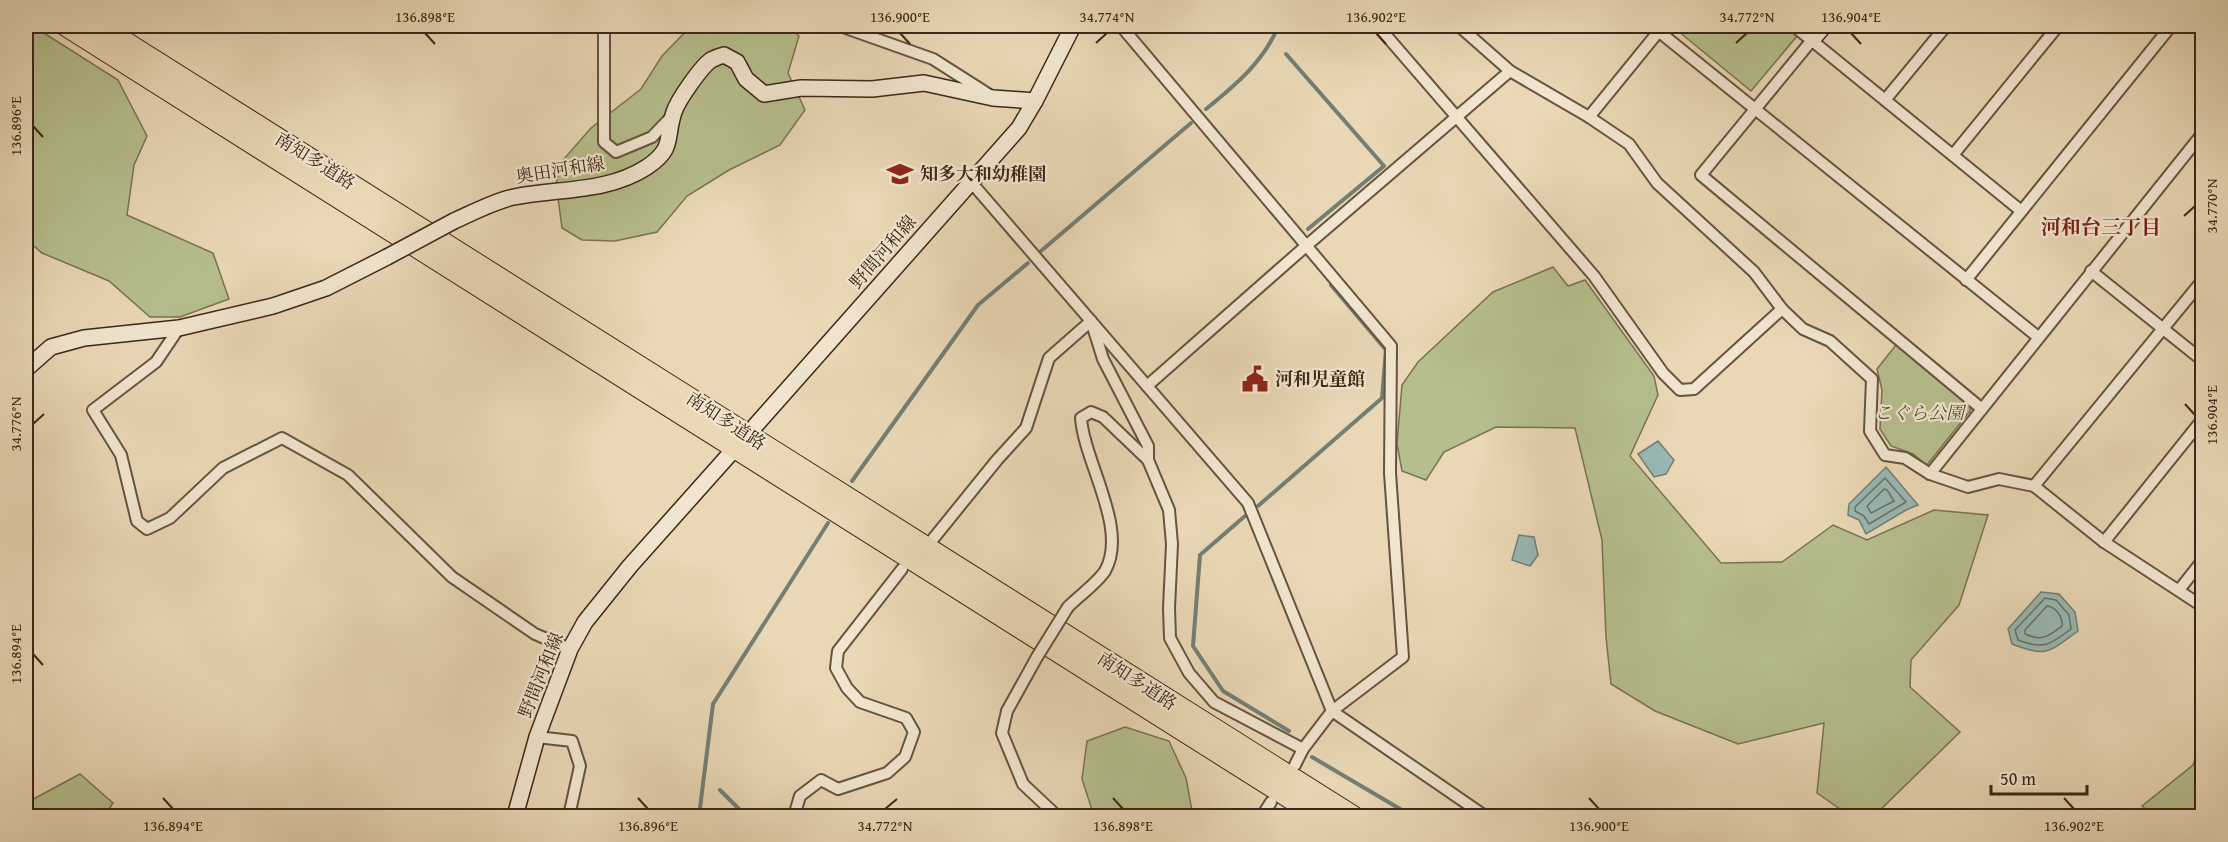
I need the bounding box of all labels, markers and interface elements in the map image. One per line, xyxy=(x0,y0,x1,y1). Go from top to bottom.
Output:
text: 136.898°E xyxy=(395,6,455,27)
text: 136.900°E xyxy=(870,6,930,27)
text: 34.774°N xyxy=(1080,6,1135,27)
text: 136.902°E xyxy=(1346,6,1406,27)
text: 34.772°N xyxy=(1720,6,1775,27)
text: 136.904°E xyxy=(1821,6,1881,27)
text: 136.896°E xyxy=(5,96,26,156)
street label: 南知多道路 xyxy=(270,125,361,196)
street label: 奥田河和線 xyxy=(513,149,606,190)
school or university icon: 知多大和幼稚園 xyxy=(885,159,915,189)
place label: 知多大和幼稚園 xyxy=(920,160,1046,187)
text: 34.770°N xyxy=(2201,178,2222,233)
street label: 野間河和線 xyxy=(843,209,922,294)
district label: 河和台三丁目 xyxy=(2041,212,2161,241)
public building icon: 河和児童館 xyxy=(1240,364,1270,394)
place label: 河和児童館 xyxy=(1275,365,1365,392)
street label: 南知多道路 xyxy=(681,385,771,456)
text: 136.904°E xyxy=(2201,385,2222,445)
text: 34.776°N xyxy=(5,396,26,451)
park label: こぐら公園 xyxy=(1874,399,1967,426)
text: 136.894°E xyxy=(5,624,26,684)
street label: 野間河和線 xyxy=(511,628,570,722)
street label: 南知多道路 xyxy=(1092,645,1182,716)
scale bar xyxy=(1991,758,2087,796)
text: 50 m xyxy=(2000,765,2036,792)
text: 136.894°E xyxy=(143,815,203,836)
text: 136.896°E xyxy=(618,815,678,836)
text: 34.772°N xyxy=(858,815,913,836)
text: 136.898°E xyxy=(1093,815,1153,836)
text: 136.900°E xyxy=(1569,815,1629,836)
text: 136.902°E xyxy=(2044,815,2104,836)

